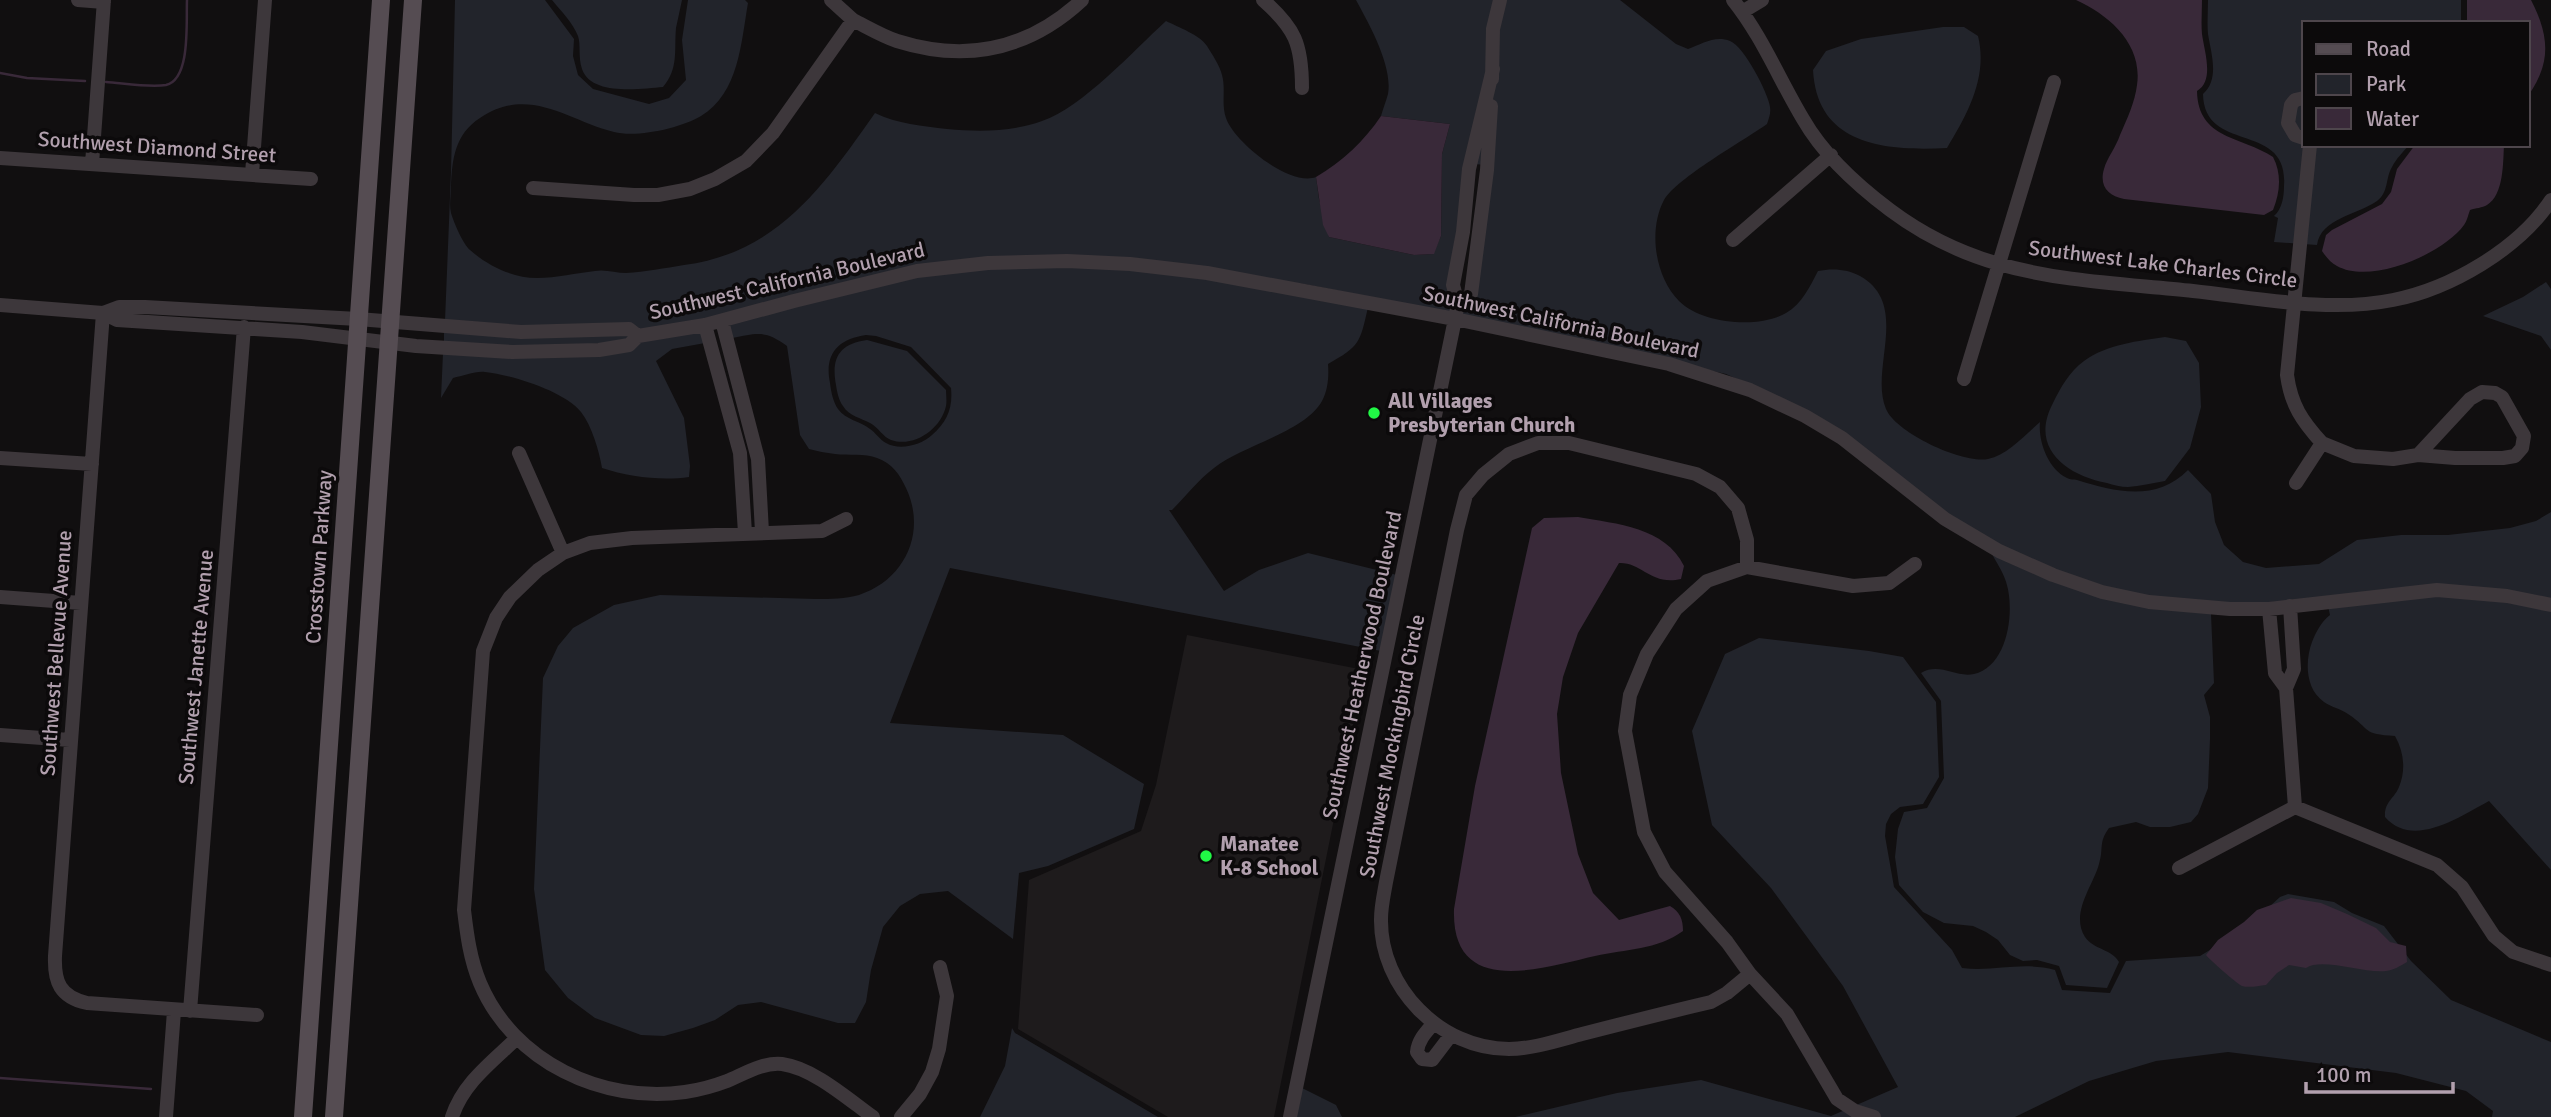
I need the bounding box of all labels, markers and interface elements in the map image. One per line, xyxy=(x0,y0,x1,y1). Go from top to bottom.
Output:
legend xyxy=(2302,21,2530,147)
text: Road xyxy=(2366,36,2411,62)
text: Park xyxy=(2366,71,2407,97)
text: Water xyxy=(2366,106,2419,132)
street label: Southwest Diamond Street xyxy=(37,126,277,168)
street label: Southwest Lake Charles Circle xyxy=(2027,235,2299,293)
street label: Southwest California Boulevard xyxy=(647,237,927,325)
street label: Southwest California Boulevard xyxy=(1420,280,1702,364)
place label: All Villages Presbyterian Church xyxy=(1388,388,1575,438)
marker: All Villages Presbyterian Church xyxy=(1366,405,1382,421)
street label: Crosstown Parkway xyxy=(300,469,338,645)
street label: Southwest Heatherwood Boulevard xyxy=(1317,509,1407,821)
street label: Southwest Bellevue Avenue xyxy=(34,529,78,777)
street label: Southwest Janette Avenue xyxy=(173,548,219,786)
street label: Southwest Mockingbird Circle xyxy=(1354,612,1430,880)
place label: Manatee K-8 School xyxy=(1220,831,1319,881)
marker: Manatee K-8 School xyxy=(1198,848,1214,864)
scale bar xyxy=(2306,1050,2453,1094)
text: 100 m xyxy=(2316,1062,2371,1088)

